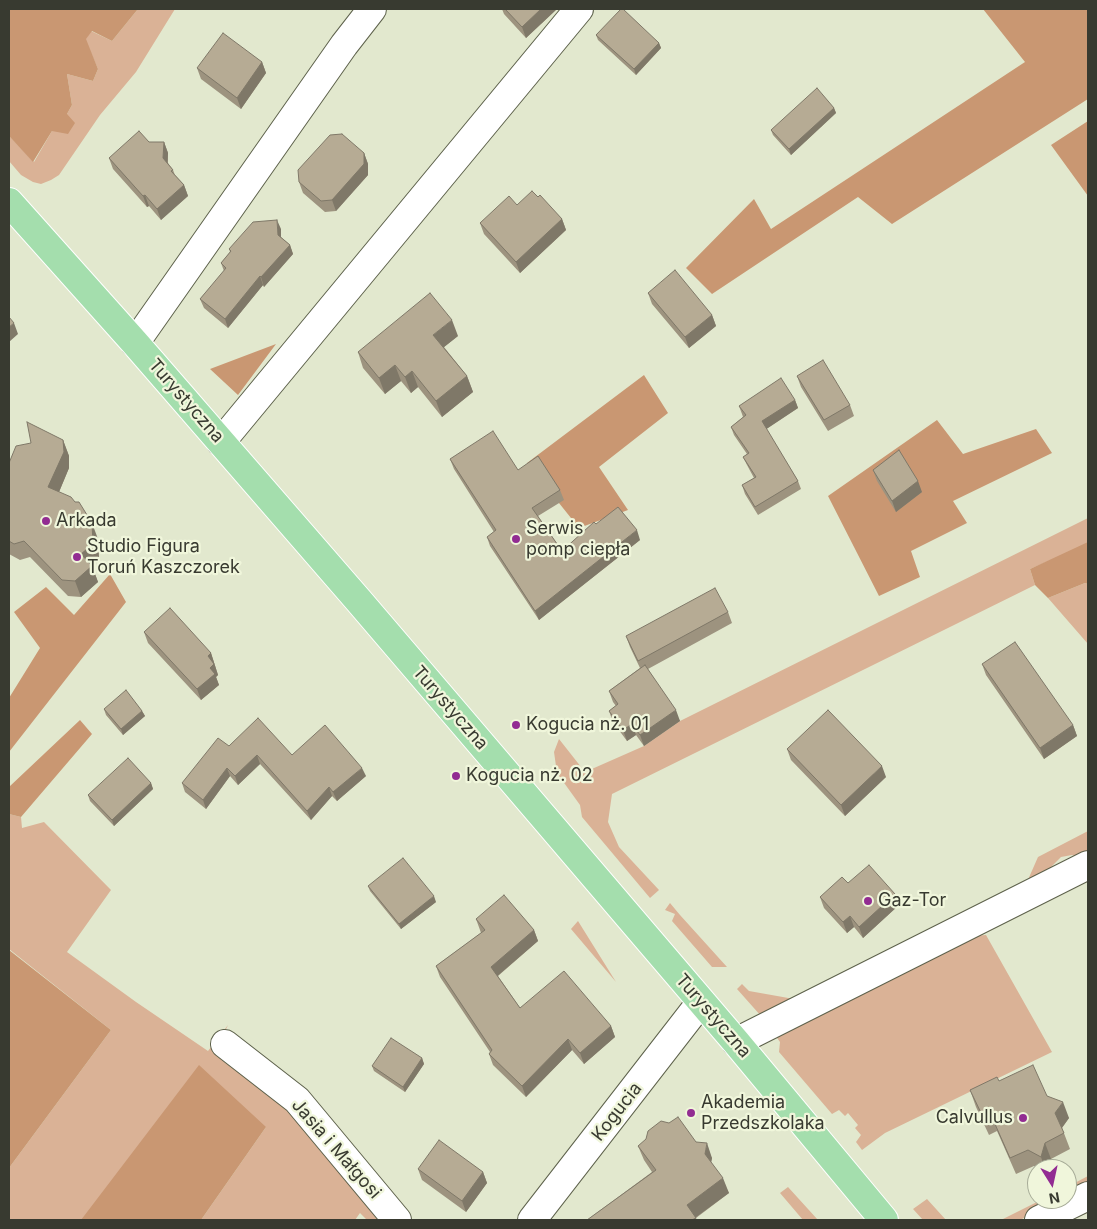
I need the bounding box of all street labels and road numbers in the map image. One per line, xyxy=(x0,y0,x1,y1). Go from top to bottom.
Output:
street label: Turystyczna xyxy=(144,355,228,447)
street label: Turystyczna xyxy=(408,662,492,754)
street label: Turystyczna xyxy=(671,970,755,1062)
street label: Kogucia xyxy=(587,1078,647,1146)
street label: Jasia i Małgosi xyxy=(287,1095,385,1203)

